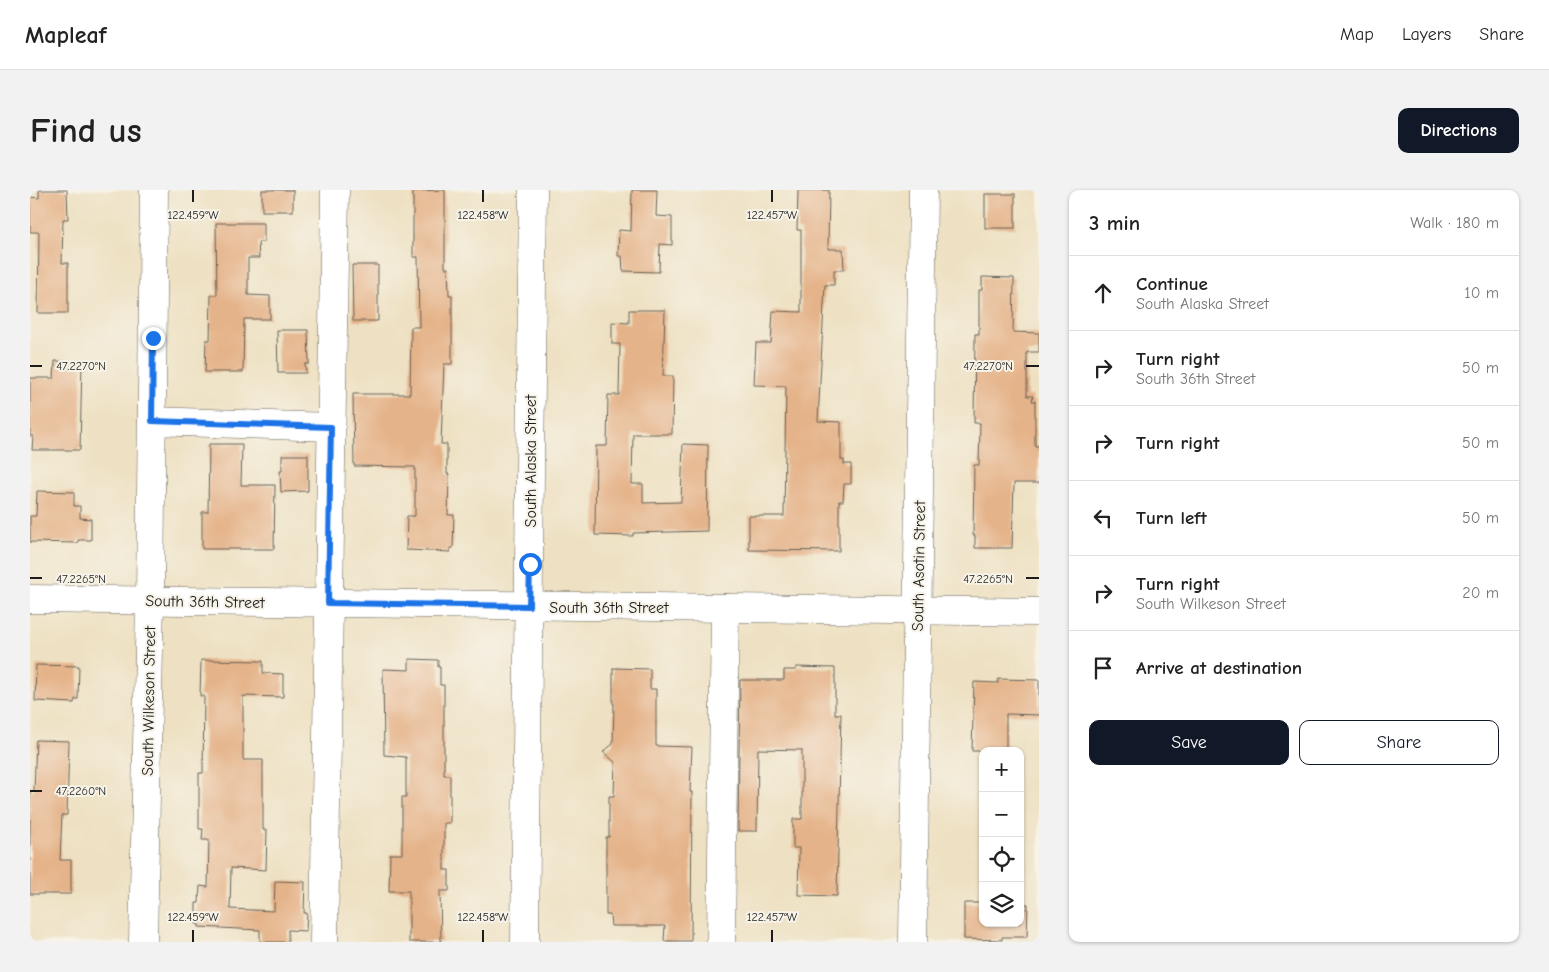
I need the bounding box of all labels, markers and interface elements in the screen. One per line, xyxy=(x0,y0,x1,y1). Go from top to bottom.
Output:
text: Mapleaf xyxy=(25,21,106,49)
text: Map xyxy=(1340,24,1374,45)
text: Layers xyxy=(1402,24,1451,45)
text: Share xyxy=(1479,24,1524,45)
button: Directions xyxy=(1398,108,1519,153)
text: Find us xyxy=(30,110,142,151)
text: 122.459°W xyxy=(167,208,219,222)
text: 122.458°W xyxy=(457,208,509,222)
text: 122.457°W xyxy=(747,208,798,222)
text: 3 min xyxy=(1089,211,1140,235)
text: Walk · 180 m xyxy=(1410,214,1499,232)
text: Continue xyxy=(1136,273,1208,295)
icon: ahead xyxy=(1089,279,1117,307)
text: 10 m xyxy=(1464,284,1499,302)
text: South Alaska Street xyxy=(1136,295,1269,313)
route end xyxy=(142,327,165,350)
text: Turn right xyxy=(1136,348,1220,370)
icon: right xyxy=(1089,354,1117,382)
text: 47.2270°N xyxy=(56,359,106,373)
text: 47.2270°N xyxy=(963,359,1013,373)
text: 50 m xyxy=(1462,359,1499,377)
text: South 36th Street xyxy=(1136,370,1255,388)
street label: South Alaska Street xyxy=(522,394,540,527)
icon: right xyxy=(1089,429,1117,457)
text: Turn right xyxy=(1136,432,1220,454)
text: 50 m xyxy=(1462,434,1499,452)
street label: South Asotin Street xyxy=(909,500,929,632)
icon: left xyxy=(1089,504,1117,532)
text: Turn left xyxy=(1136,507,1207,529)
text: 50 m xyxy=(1462,509,1499,527)
route start xyxy=(519,553,542,576)
text: 47.2265°N xyxy=(56,572,106,586)
text: 47.2265°N xyxy=(963,572,1013,586)
text: Turn right xyxy=(1136,573,1220,595)
icon: right xyxy=(1089,579,1117,607)
text: 20 m xyxy=(1462,584,1499,602)
street label: South 36th Street xyxy=(145,592,265,612)
text: South Wilkeson Street xyxy=(1136,595,1286,613)
street label: South 36th Street xyxy=(549,599,669,617)
street label: South Wilkeson Street xyxy=(139,626,159,776)
icon: arrive xyxy=(1089,654,1117,682)
text: Arrive at destination xyxy=(1136,657,1302,679)
button: Save xyxy=(1089,720,1289,765)
button: Share xyxy=(1299,720,1499,765)
map controls xyxy=(979,747,1024,927)
button: + xyxy=(979,747,1024,792)
text: 47.2260°N xyxy=(56,784,106,798)
button: − xyxy=(979,792,1024,837)
button: locate xyxy=(979,837,1024,882)
button: layers xyxy=(979,882,1024,927)
text: 122.459°W xyxy=(167,910,219,924)
text: 122.458°W xyxy=(457,910,509,924)
text: 122.457°W xyxy=(747,910,798,924)

